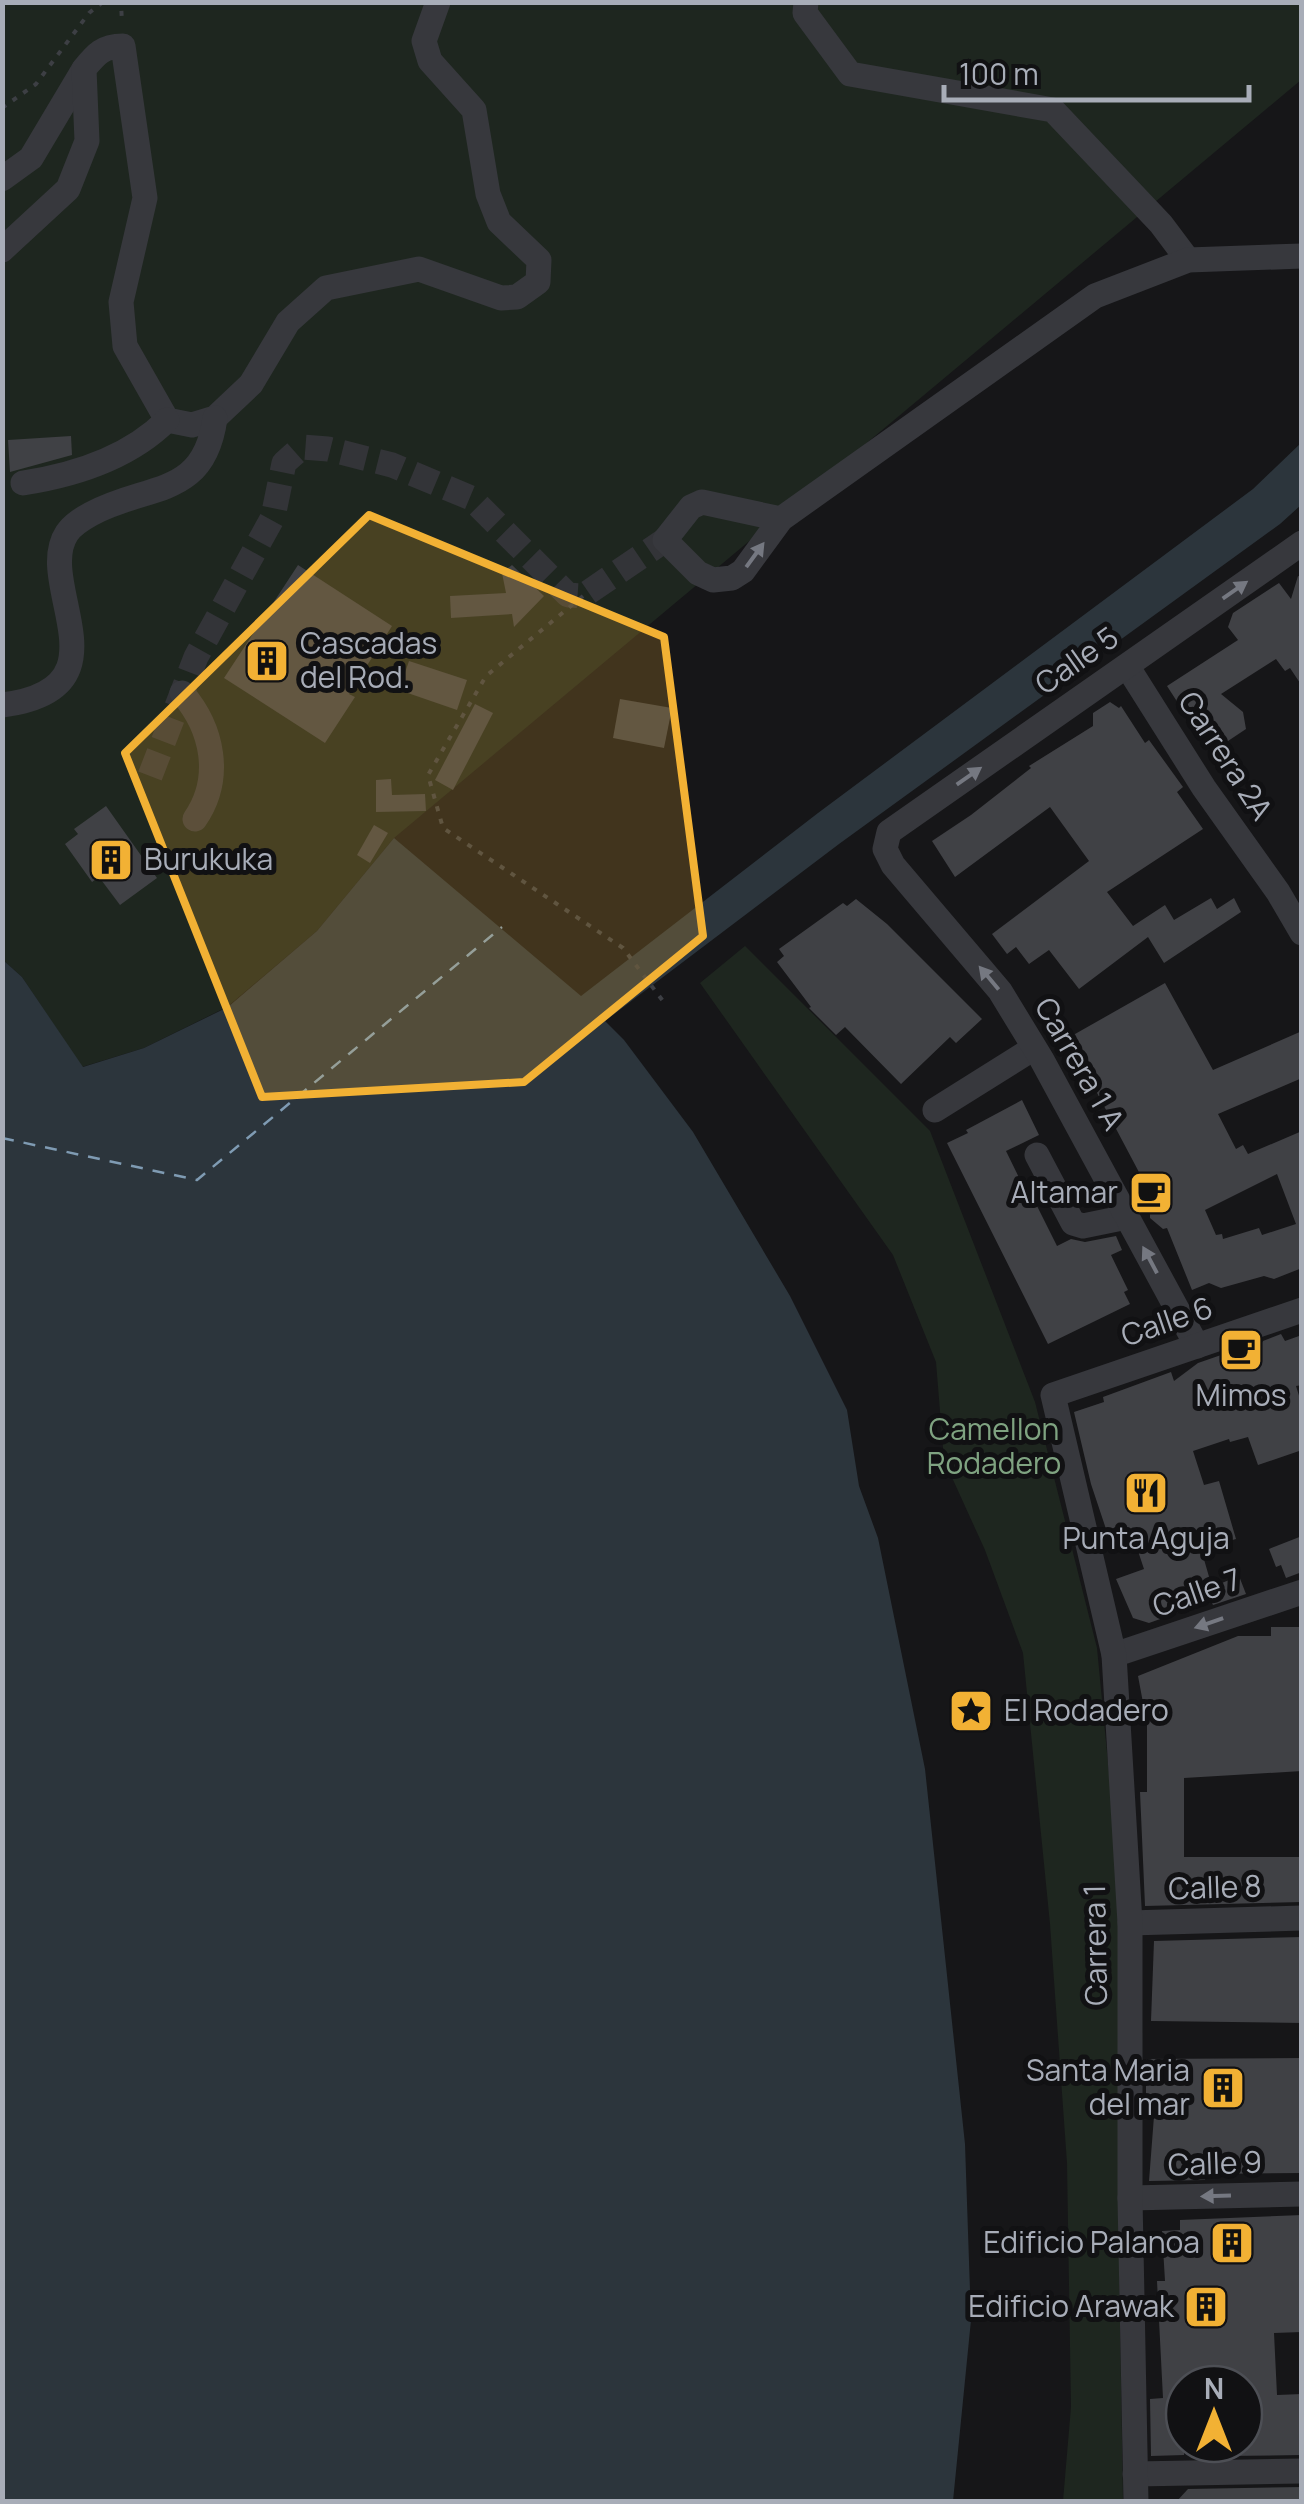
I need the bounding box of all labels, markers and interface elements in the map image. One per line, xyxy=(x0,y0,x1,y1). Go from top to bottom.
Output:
scale bar xyxy=(944,40,1249,102)
text: 100 m xyxy=(959,53,1039,94)
one-way arrow xyxy=(744,542,764,569)
one-way arrow xyxy=(1221,581,1248,600)
street label: Calle 5 xyxy=(1026,616,1126,703)
place label: Cascadas del Rod. xyxy=(300,622,437,697)
building icon: Cascadas del Rod. xyxy=(244,638,290,684)
street label: Carrera 2A xyxy=(1169,683,1283,827)
one-way arrow xyxy=(955,767,982,786)
building icon: Burukuka xyxy=(88,837,134,883)
place label: Burukuka xyxy=(144,838,273,879)
one-way arrow xyxy=(979,966,1001,991)
street label: Carrera 1 A xyxy=(1026,990,1135,1137)
cafe icon: Altamar xyxy=(1128,1170,1174,1216)
place label: Altamar xyxy=(1010,1171,1118,1212)
one-way arrow xyxy=(1142,1246,1159,1275)
street label: Calle 6 xyxy=(1115,1286,1218,1355)
cafe icon: Mimos xyxy=(1218,1327,1264,1373)
place label: Mimos xyxy=(1196,1374,1286,1415)
park label: Camellon Rodadero xyxy=(927,1408,1061,1483)
restaurant icon: Punta Aguja xyxy=(1123,1470,1169,1516)
place label: Punta Aguja xyxy=(1062,1517,1230,1558)
street label: Calle 7 xyxy=(1147,1557,1246,1626)
one-way arrow xyxy=(1194,1616,1224,1631)
place icon: El Rodadero xyxy=(948,1688,994,1734)
place label: El Rodadero xyxy=(1004,1689,1169,1730)
street label: Calle 8 xyxy=(1168,1864,1262,1909)
street label: Carrera 1 xyxy=(1073,1884,1116,2006)
place label: Santa Maria del mar xyxy=(1026,2049,1190,2124)
building icon: Santa Maria del mar xyxy=(1200,2065,1246,2111)
street label: Calle 9 xyxy=(1167,2140,1263,2185)
one-way arrow xyxy=(1199,2188,1231,2204)
building icon: Edificio Palanoa xyxy=(1209,2220,1255,2266)
place label: Edificio Palanoa xyxy=(983,2221,1200,2262)
building icon: Edificio Arawak xyxy=(1183,2284,1229,2330)
place label: Edificio Arawak xyxy=(968,2285,1175,2326)
north arrow xyxy=(1164,2364,1264,2464)
text: N xyxy=(1204,2369,1224,2407)

